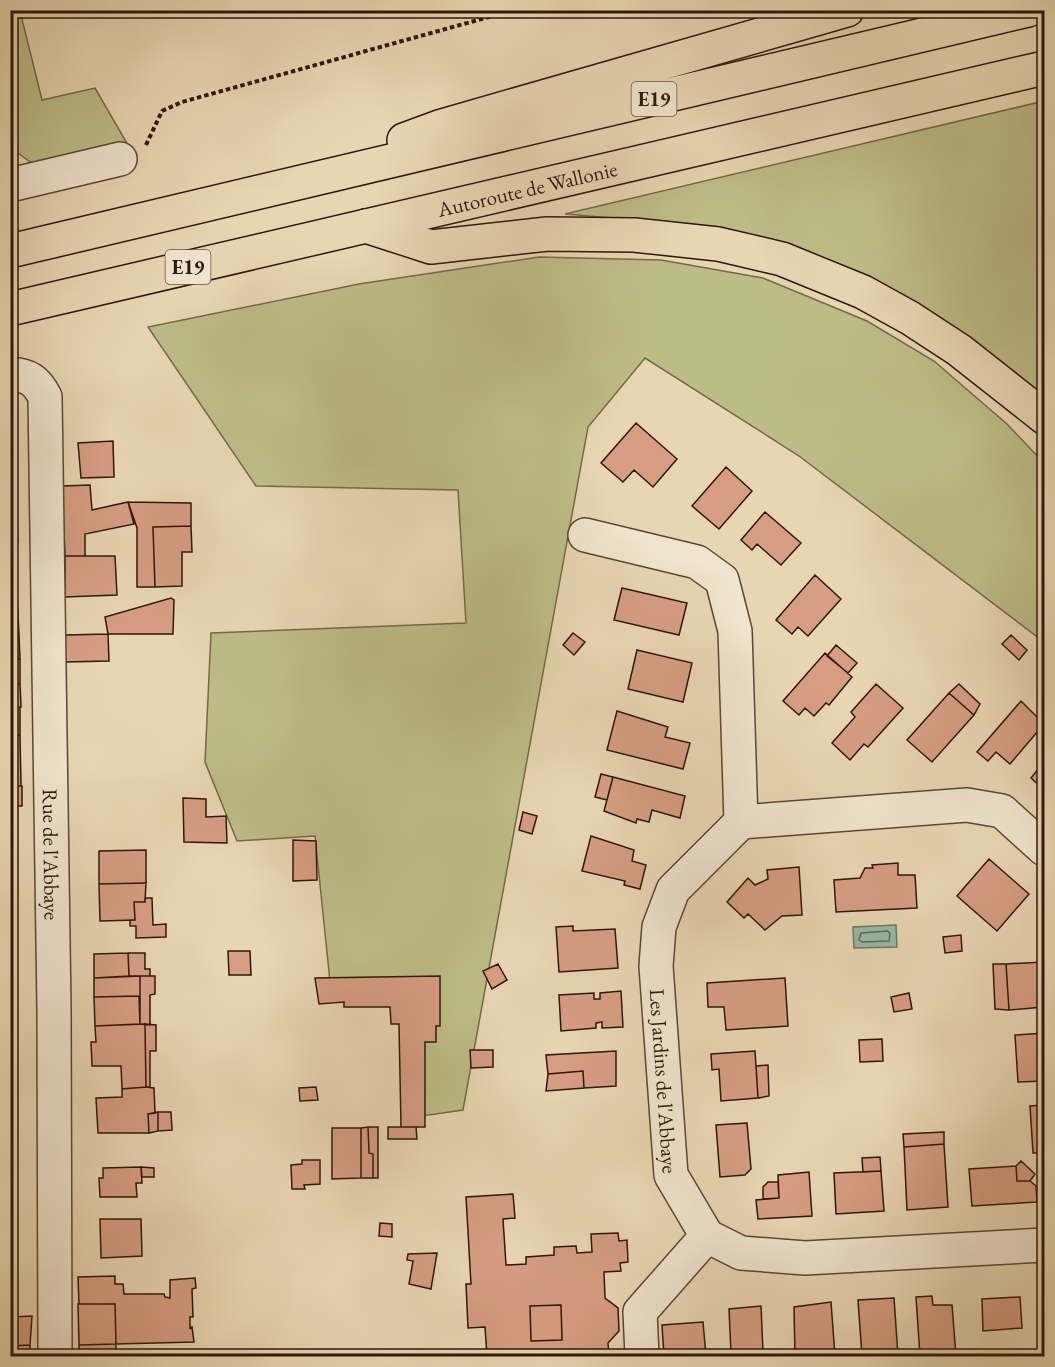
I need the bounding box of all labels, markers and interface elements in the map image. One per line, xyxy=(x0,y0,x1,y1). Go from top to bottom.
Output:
road number: E19 xyxy=(632,82,676,116)
street label: Autoroute de Wallonie xyxy=(434,154,620,223)
road number: E19 xyxy=(166,250,210,284)
street label: Rue de l'Abbaye xyxy=(37,788,66,920)
street label: Les Jardins de l'Abbaye xyxy=(644,988,684,1174)

